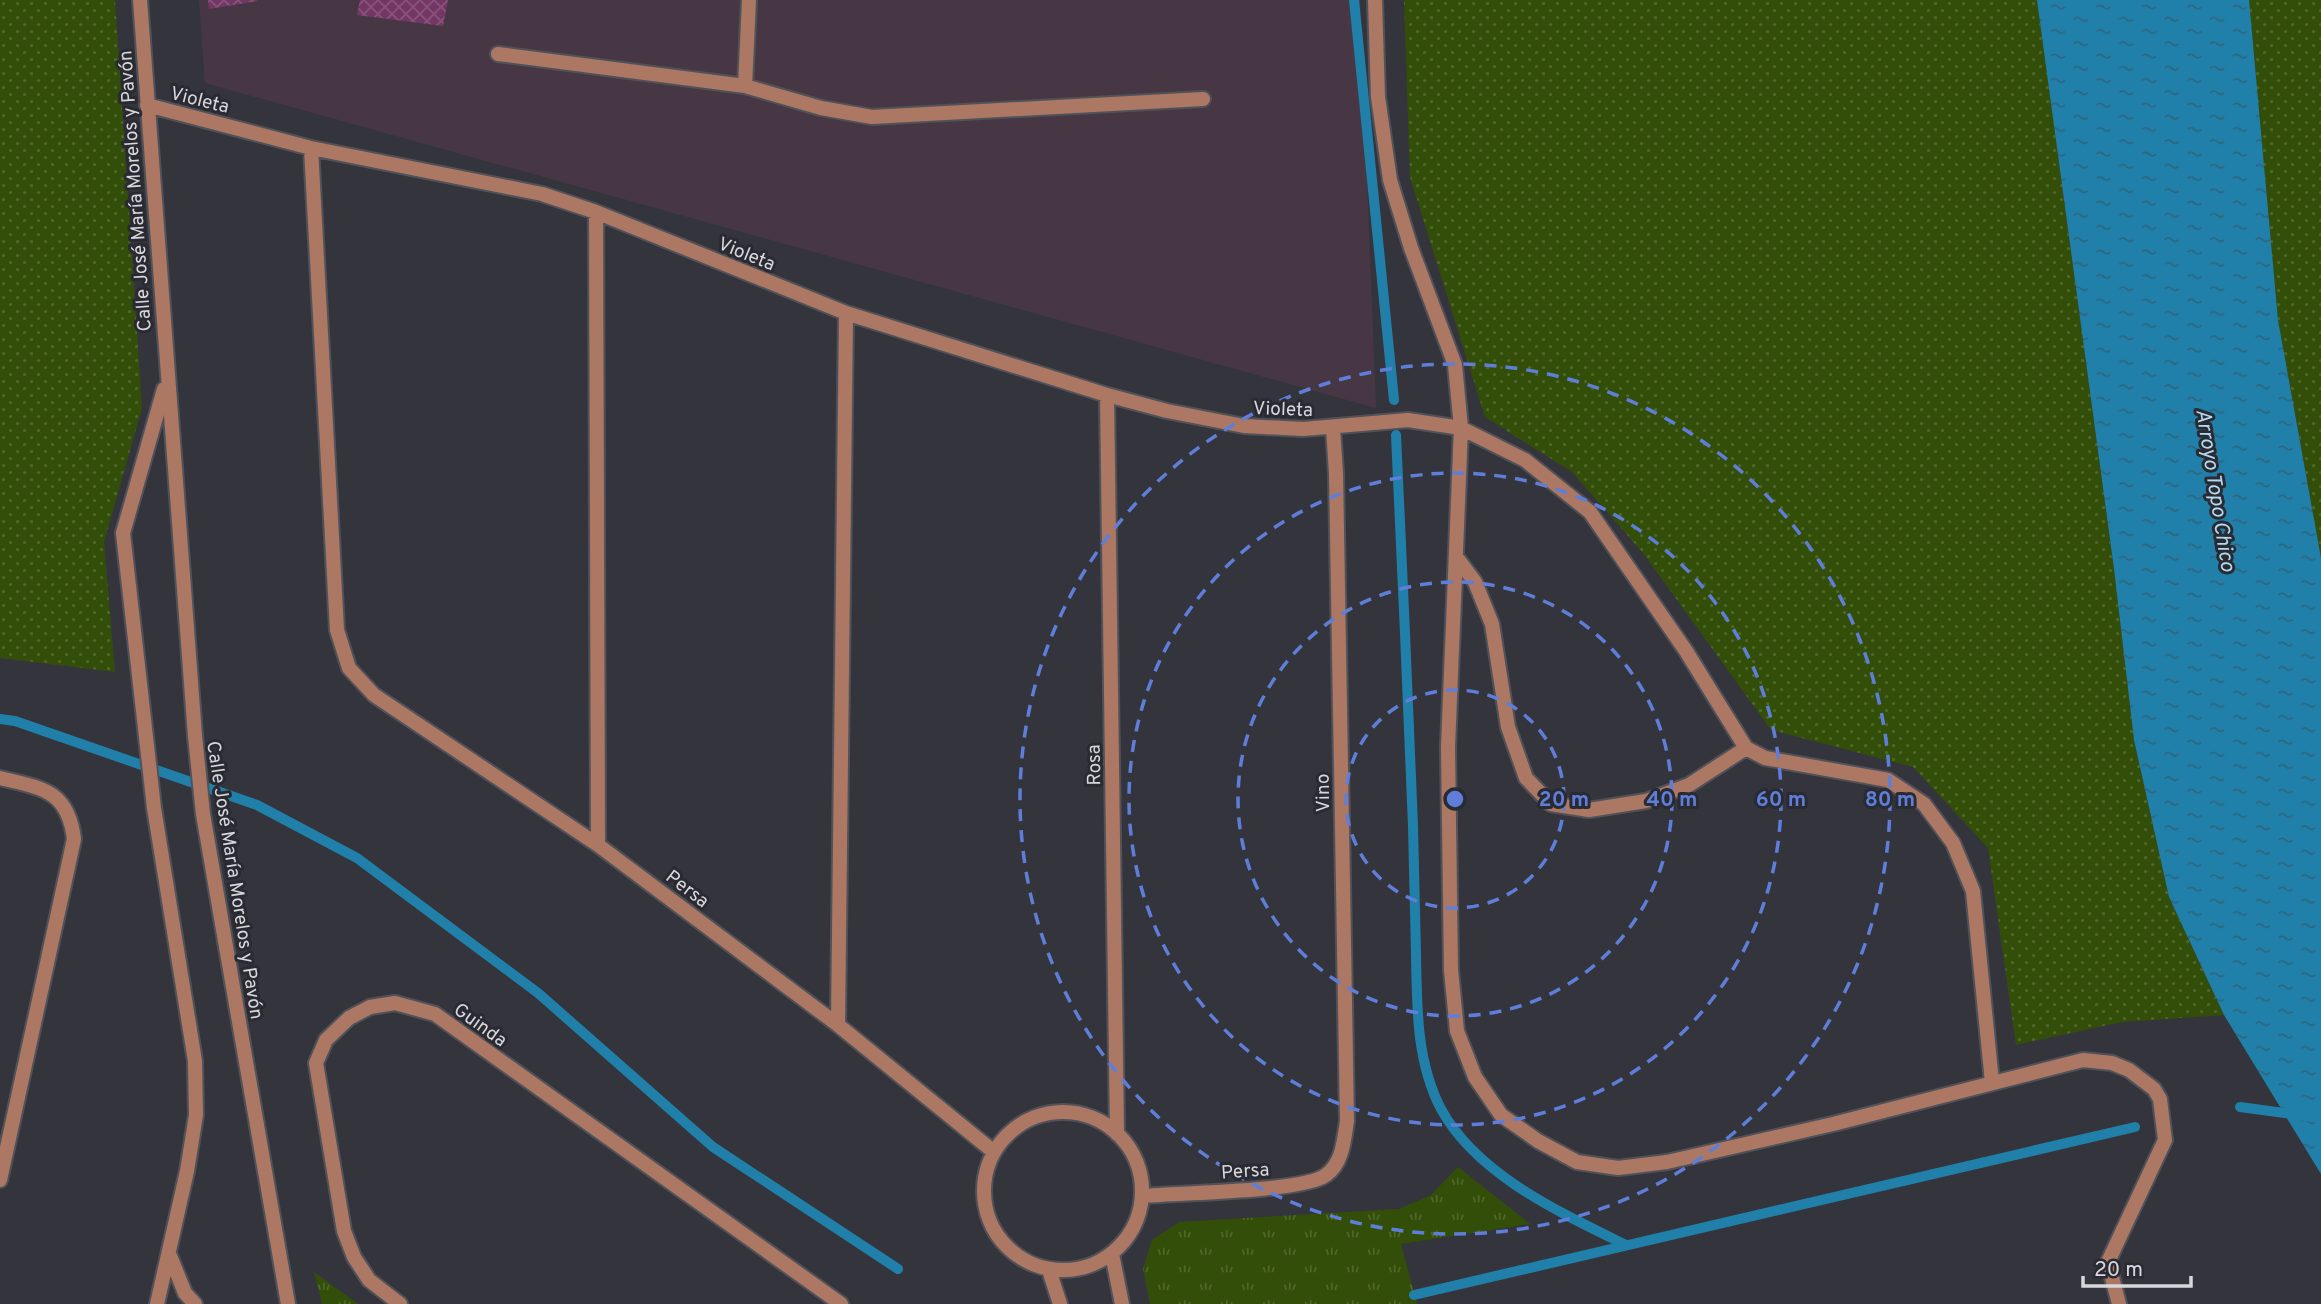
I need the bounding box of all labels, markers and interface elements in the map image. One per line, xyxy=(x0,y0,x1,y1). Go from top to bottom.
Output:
street label: Calle José María Morelos y Pavón xyxy=(114,50,158,332)
street label: Violeta xyxy=(168,82,231,120)
street label: Violeta xyxy=(714,233,778,277)
street label: Violeta xyxy=(1253,397,1313,423)
water label: Arroyo Topo Chico xyxy=(2188,407,2241,574)
street label: Calle José María Morelos y Pavón xyxy=(200,739,268,1021)
street label: Rosa xyxy=(1083,744,1107,786)
street label: Vino xyxy=(1312,773,1336,813)
centre of rings xyxy=(1443,787,1467,811)
text: 20 m xyxy=(1539,787,1589,814)
text: 40 m xyxy=(1647,787,1697,814)
text: 60 m xyxy=(1756,787,1806,814)
text: 80 m xyxy=(1865,787,1915,814)
street label: Persa xyxy=(660,865,713,914)
street label: Guinda xyxy=(448,998,511,1053)
street label: Persa xyxy=(1220,1158,1270,1186)
scale bar xyxy=(2083,1244,2192,1288)
text: 20 m xyxy=(2094,1257,2143,1284)

